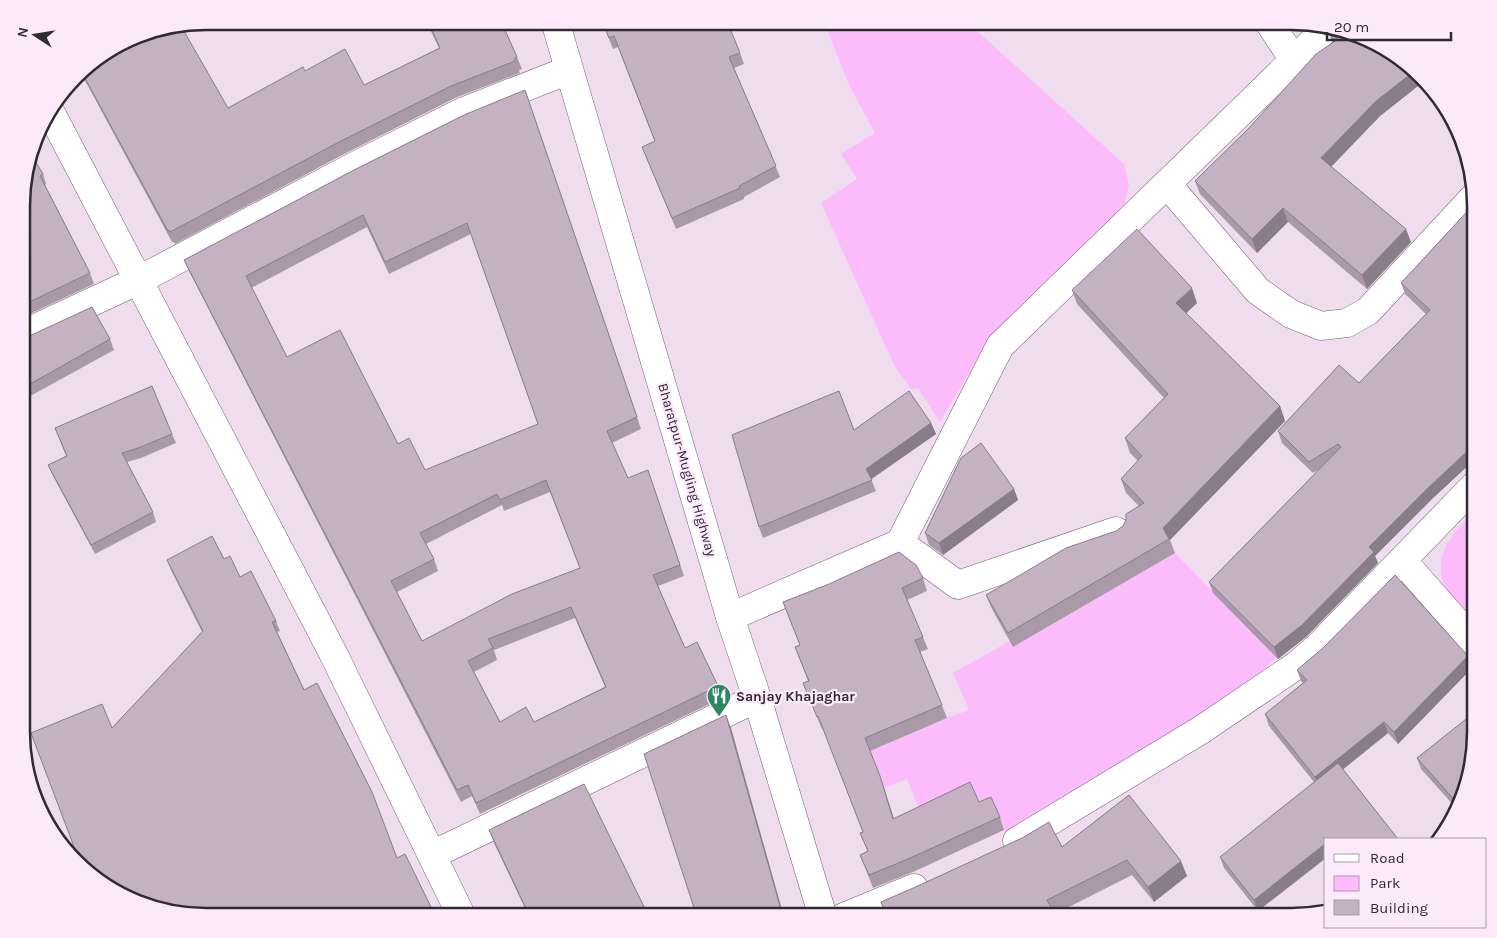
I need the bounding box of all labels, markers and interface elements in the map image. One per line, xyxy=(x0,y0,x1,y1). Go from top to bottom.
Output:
north arrow xyxy=(10,10,60,60)
scale bar xyxy=(1327,10,1451,42)
text: 20 m xyxy=(1334,18,1369,36)
text: N xyxy=(13,26,32,39)
street label: Bharatpur-Mugling Highway xyxy=(654,381,720,559)
restaurant icon: Sanjay Khajaghar xyxy=(706,683,732,717)
place label: Sanjay Khajaghar xyxy=(736,688,855,705)
legend xyxy=(1324,838,1487,928)
text: Road xyxy=(1370,849,1405,867)
text: Park xyxy=(1370,874,1400,892)
text: Building xyxy=(1370,899,1428,917)

